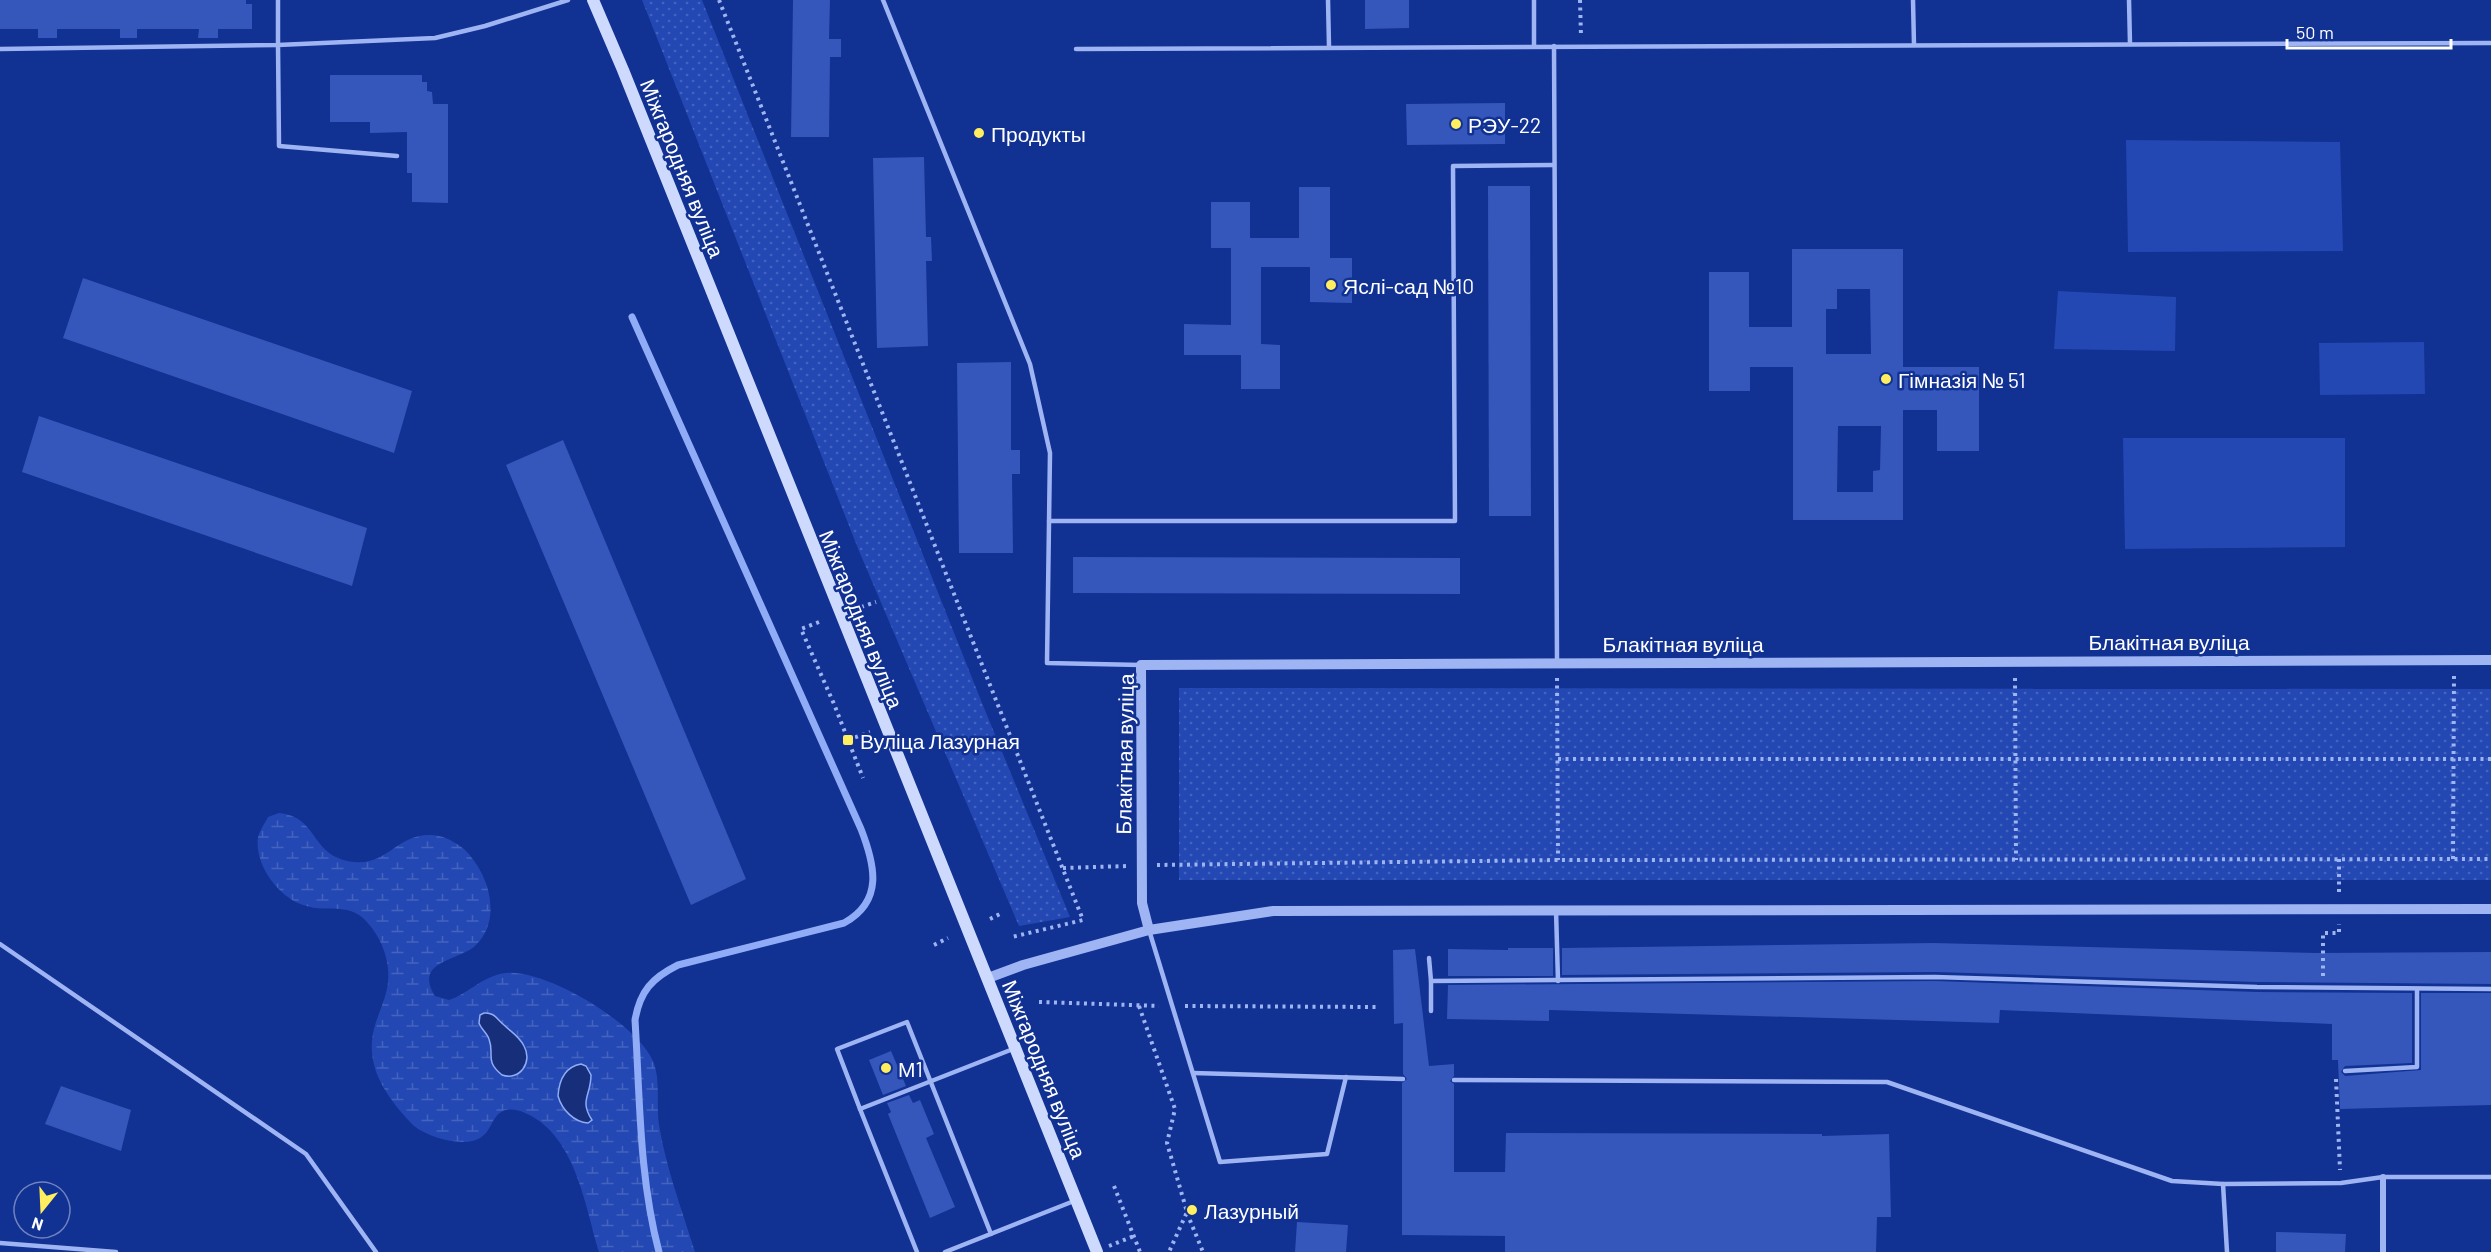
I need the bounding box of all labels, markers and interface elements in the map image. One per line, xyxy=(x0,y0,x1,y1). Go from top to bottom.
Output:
scale bar xyxy=(2287,12,2450,50)
text: 50 m xyxy=(2296,21,2334,43)
street label: Міжгародняя вуліца xyxy=(636,75,730,261)
place label: РЭУ-22 xyxy=(1468,112,1541,137)
marker: РЭУ-22 xyxy=(1449,117,1463,131)
place label: Продукты xyxy=(991,121,1086,146)
marker: Продукты xyxy=(972,126,986,140)
place label: Яслі-сад №10 xyxy=(1343,273,1474,298)
marker: Яслі-сад №10 xyxy=(1324,278,1338,292)
place label: Гімназія № 51 xyxy=(1898,367,2026,392)
marker: Гімназія № 51 xyxy=(1879,372,1893,386)
street label: Міжгародняя вуліца xyxy=(815,526,909,712)
street label: Блакітная вуліца xyxy=(2088,629,2250,654)
street label: Блакітная вуліца xyxy=(1602,631,1764,656)
street label: Блакітная вуліца xyxy=(1110,673,1138,835)
place label: Вуліца Лазурная xyxy=(860,728,1020,753)
marker: Вуліца Лазурная xyxy=(841,733,855,747)
street label: Міжгародняя вуліца xyxy=(998,976,1092,1162)
place label: М1 xyxy=(898,1056,923,1081)
marker: М1 xyxy=(879,1061,893,1075)
north arrow xyxy=(12,1180,72,1240)
place label: Лазурный xyxy=(1204,1198,1299,1223)
marker: Лазурный xyxy=(1185,1203,1199,1217)
text: N xyxy=(29,1214,45,1235)

